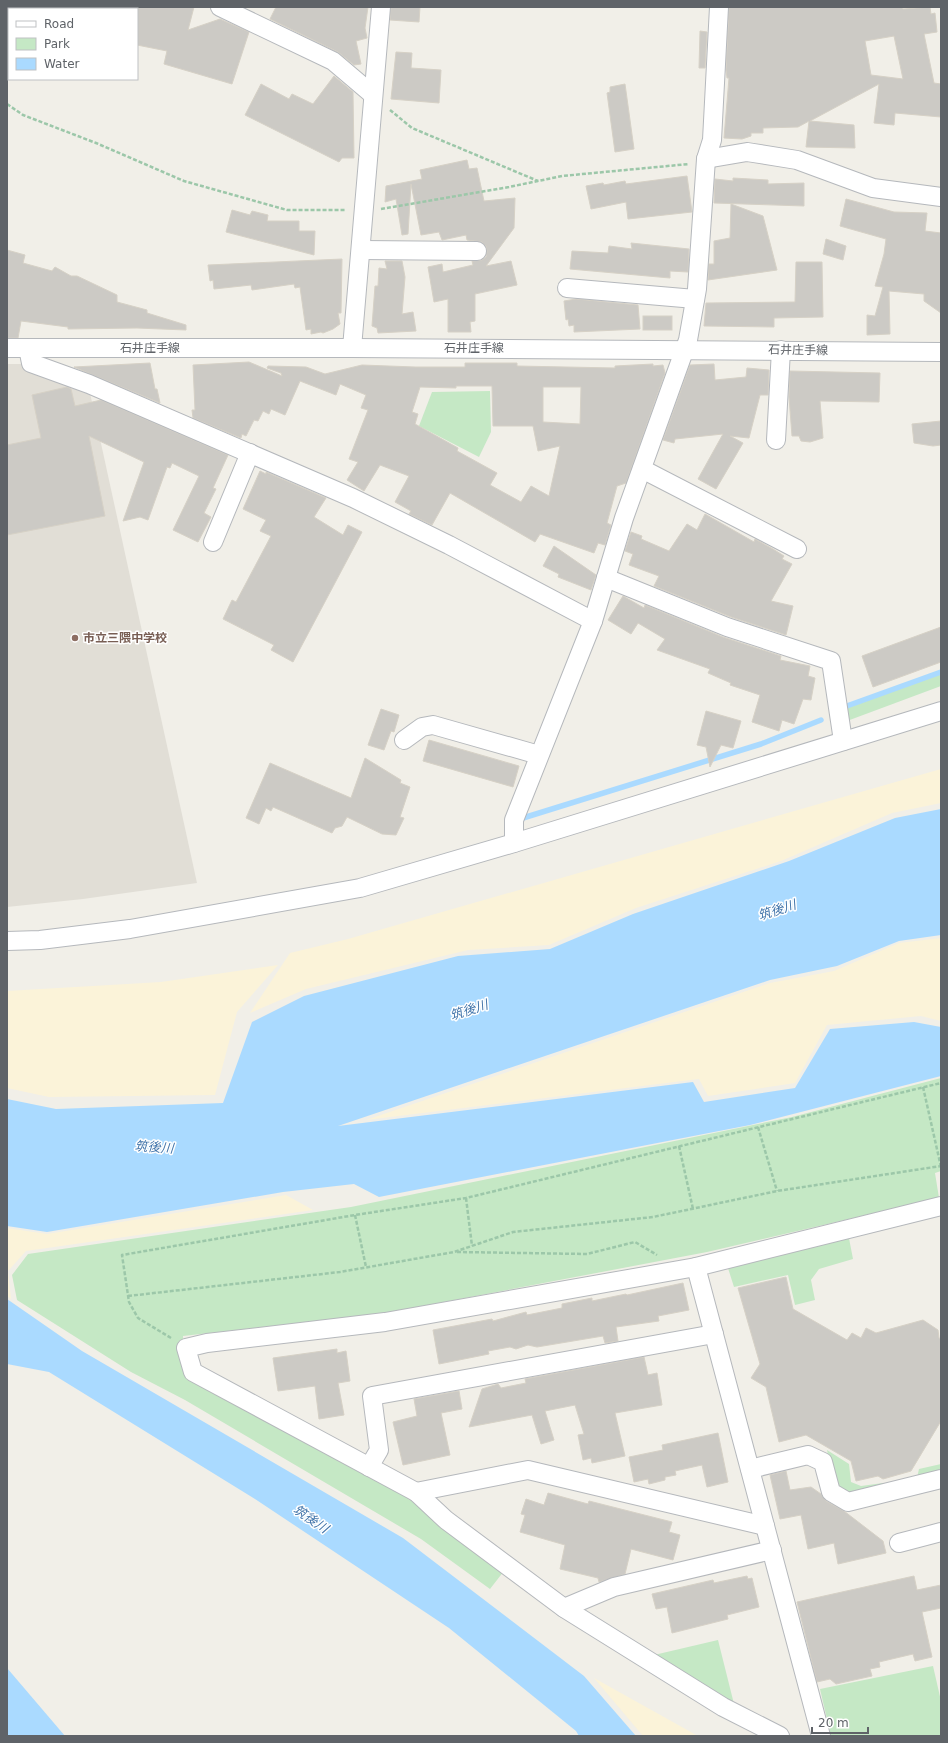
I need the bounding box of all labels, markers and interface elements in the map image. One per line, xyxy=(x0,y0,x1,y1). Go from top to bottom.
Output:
legend xyxy=(8,8,138,80)
text: Road xyxy=(44,17,74,31)
text: Park xyxy=(44,37,70,51)
text: Water xyxy=(44,57,80,71)
street label: 石井庄手線 xyxy=(120,341,180,355)
street label: 石井庄手線 xyxy=(444,341,504,355)
street label: 石井庄手線 xyxy=(768,342,828,358)
place label: 市立三隈中学校 xyxy=(83,631,167,645)
marker: 市立三隈中学校 xyxy=(70,633,80,643)
water label: 筑後川 xyxy=(756,896,800,923)
water label: 筑後川 xyxy=(448,996,492,1023)
water label: 筑後川 xyxy=(134,1138,176,1156)
water label: 筑後川 xyxy=(291,1502,333,1537)
scale bar xyxy=(812,1709,868,1735)
text: 20 m xyxy=(818,1716,849,1730)

